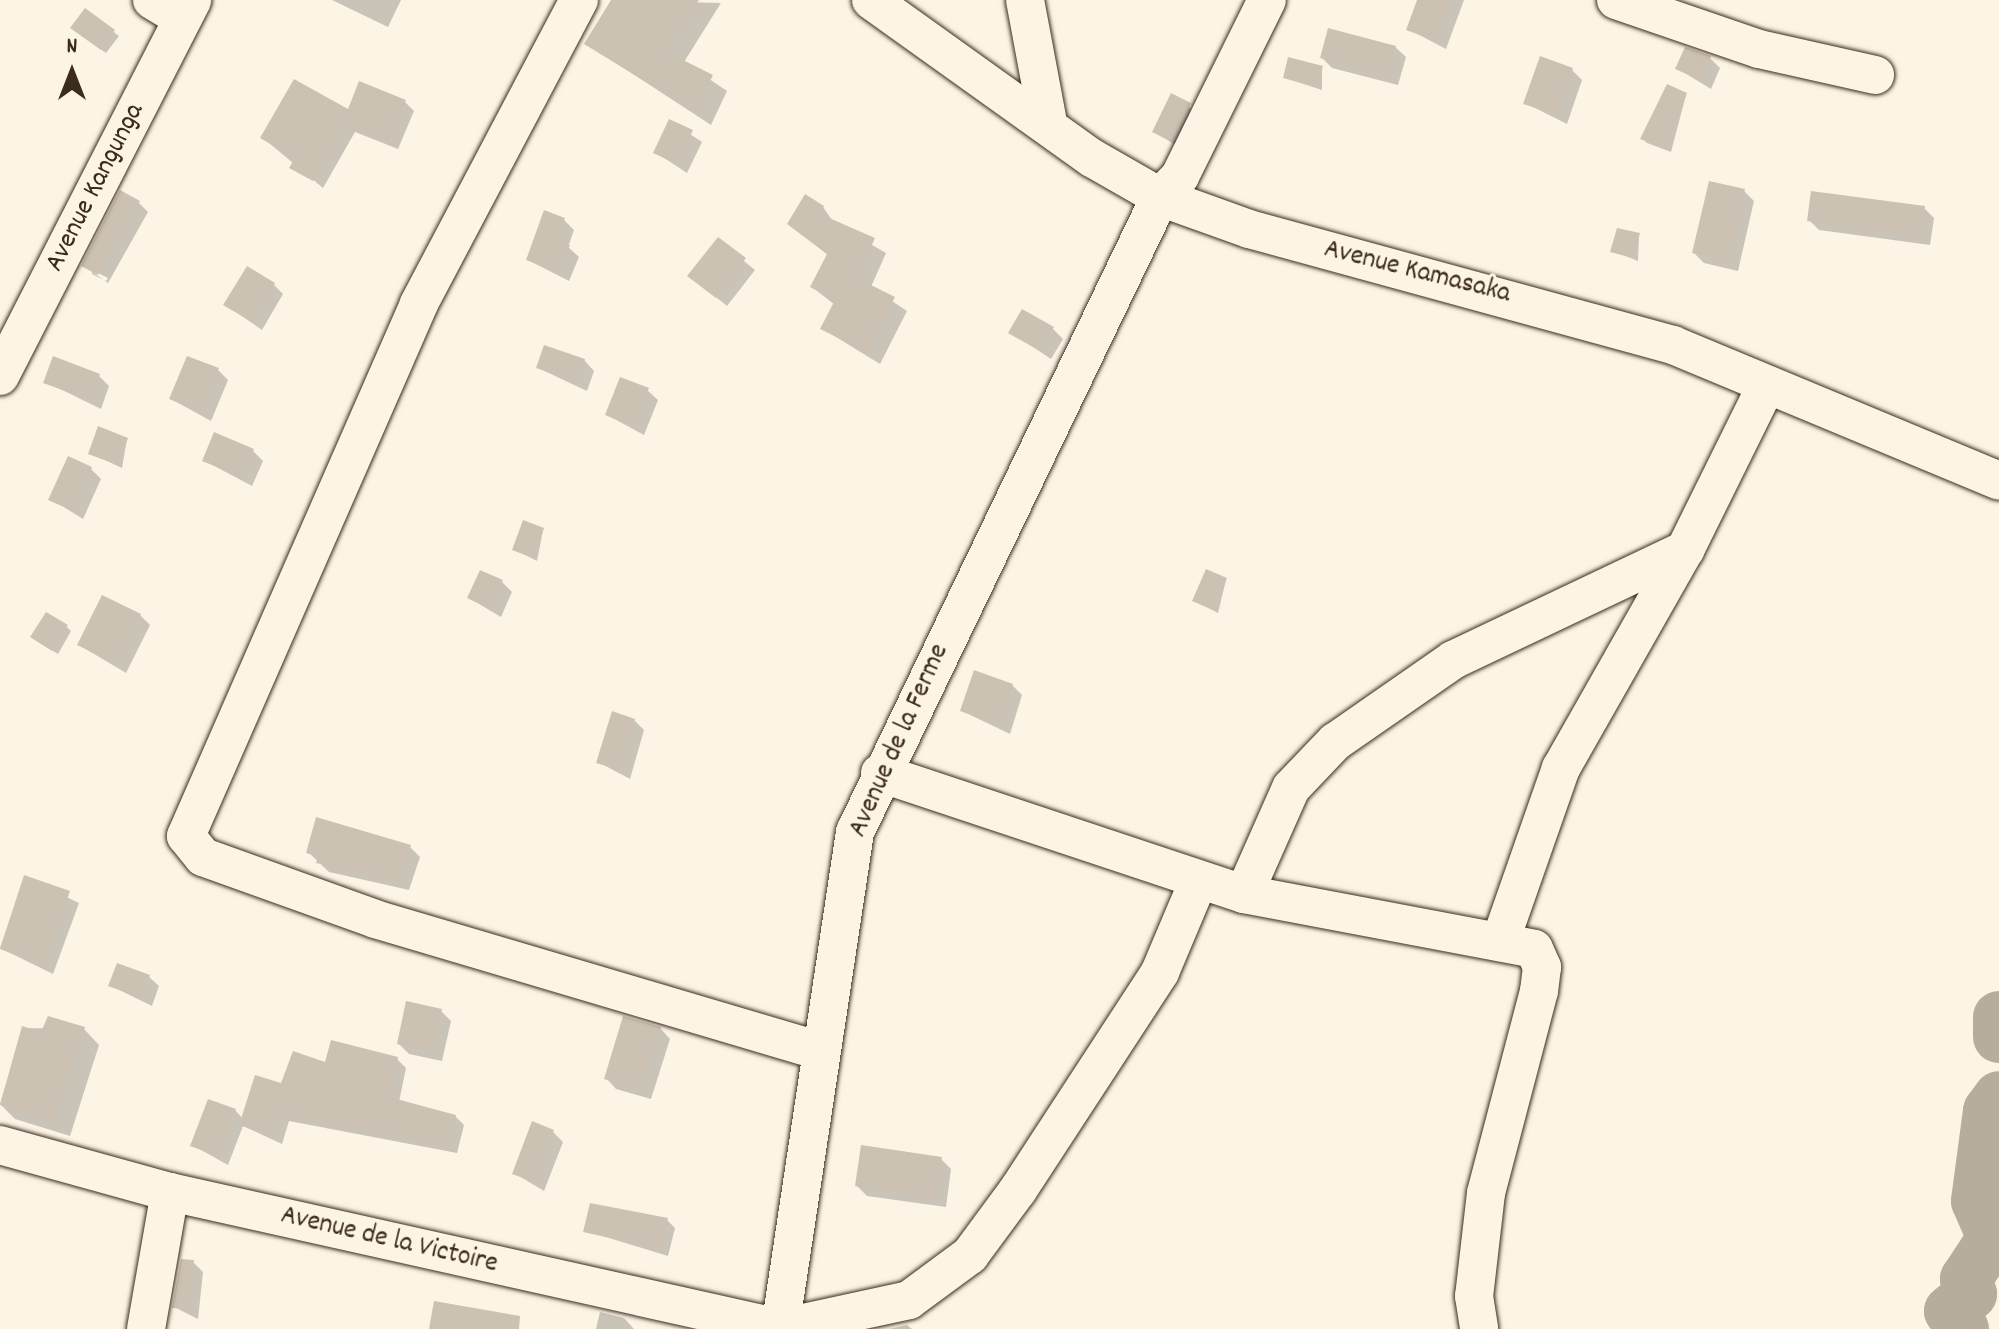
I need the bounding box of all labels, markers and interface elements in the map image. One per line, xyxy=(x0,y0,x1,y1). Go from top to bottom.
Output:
north arrow xyxy=(32,32,112,112)
text: N xyxy=(67,32,77,63)
street label: Avenue Kangunga xyxy=(39,98,153,278)
street label: Avenue Kamasaka xyxy=(1320,234,1514,312)
street label: Avenue de la Ferme xyxy=(842,639,958,843)
street label: Avenue de la Victoire xyxy=(277,1200,501,1282)

